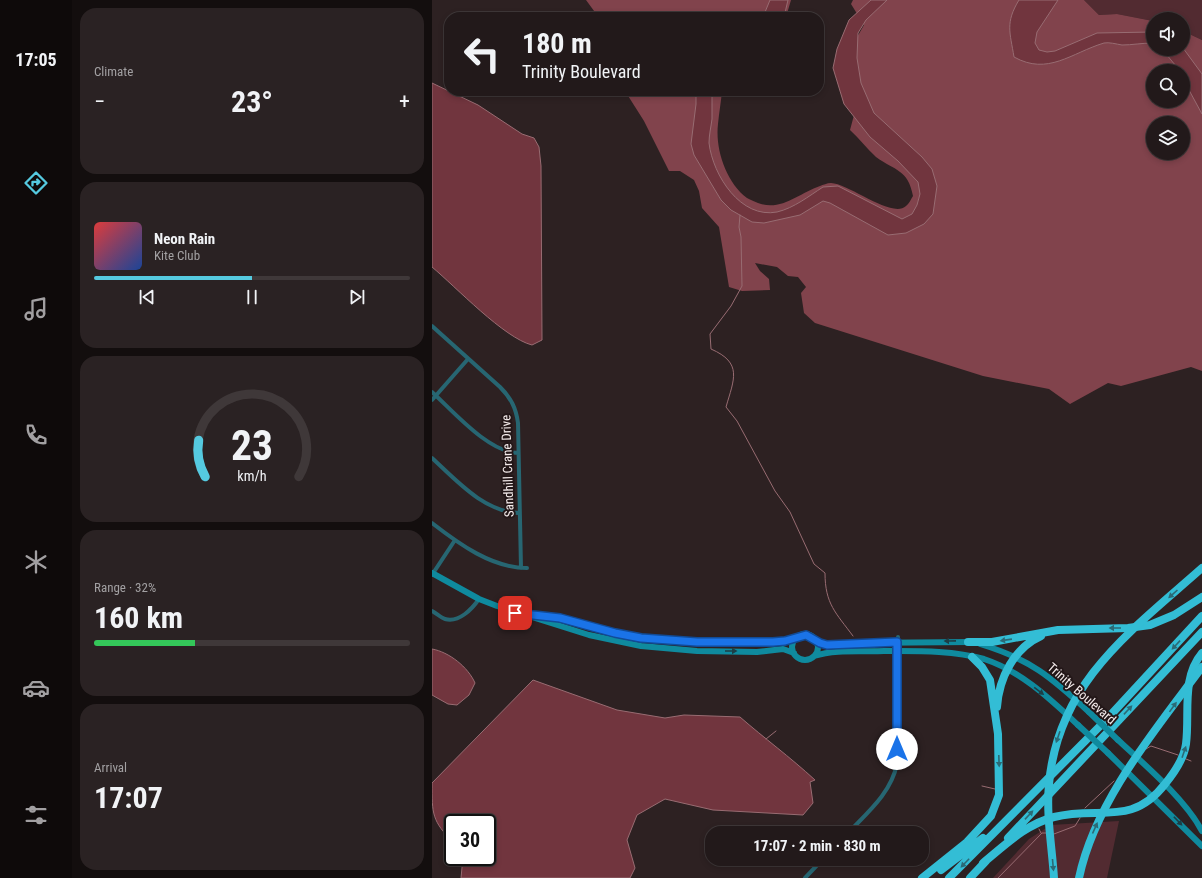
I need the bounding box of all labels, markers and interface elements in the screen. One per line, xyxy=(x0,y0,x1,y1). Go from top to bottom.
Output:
map controls xyxy=(1146,12,1190,160)
button: sound xyxy=(1146,12,1190,56)
text: 180 m xyxy=(522,27,592,60)
icon: left xyxy=(456,28,508,80)
text: 17:05 xyxy=(15,49,57,70)
text: Trinity Boulevard xyxy=(522,61,641,82)
text: Climate xyxy=(94,64,133,79)
button: search xyxy=(1146,64,1190,108)
text: 23° xyxy=(231,84,273,119)
text: − xyxy=(94,89,105,114)
text: + xyxy=(399,89,410,114)
button: layers xyxy=(1146,116,1190,160)
icon: directions xyxy=(22,169,50,197)
text: Neon Rain xyxy=(154,230,215,248)
text: Kite Club xyxy=(154,248,200,263)
icon: previous xyxy=(136,286,158,308)
icon: pause xyxy=(241,286,263,308)
icon: next xyxy=(346,286,368,308)
icon: music xyxy=(22,295,50,323)
street label: Sandhill Crane Drive xyxy=(498,414,517,517)
icon: phone xyxy=(22,421,50,449)
text: 23 xyxy=(231,421,273,470)
text: km/h xyxy=(237,468,267,484)
icon: climate xyxy=(22,548,50,576)
text: Range · 32% xyxy=(94,580,156,595)
one-way arrow xyxy=(1168,589,1178,598)
pin xyxy=(498,596,532,630)
text: 160 km xyxy=(94,600,183,635)
icon: arrive xyxy=(504,602,526,624)
one-way arrow xyxy=(1108,625,1121,631)
one-way arrow xyxy=(1000,637,1012,643)
one-way arrow xyxy=(943,638,956,644)
one-way arrow xyxy=(1171,640,1180,650)
one-way arrow xyxy=(725,648,738,654)
street label: Trinity Boulevard xyxy=(1044,660,1119,727)
icon: car xyxy=(22,674,50,702)
one-way arrow xyxy=(1034,686,1045,695)
one-way arrow xyxy=(1169,702,1177,712)
one-way arrow xyxy=(1123,705,1133,715)
position arrow xyxy=(876,728,918,770)
one-way arrow xyxy=(1055,731,1061,743)
one-way arrow xyxy=(1181,745,1187,757)
one-way arrow xyxy=(996,755,1002,768)
text: Arrival xyxy=(94,760,127,775)
text: 17:07 xyxy=(94,780,163,815)
icon: filters xyxy=(22,801,50,829)
one-way arrow xyxy=(1024,810,1034,820)
speed limit sign: 30 xyxy=(444,814,496,866)
one-way arrow xyxy=(1173,816,1183,826)
one-way arrow xyxy=(1092,822,1098,833)
text: 17:07 · 2 min · 830 m xyxy=(753,837,881,855)
one-way arrow xyxy=(960,858,969,868)
one-way arrow xyxy=(1050,859,1057,871)

